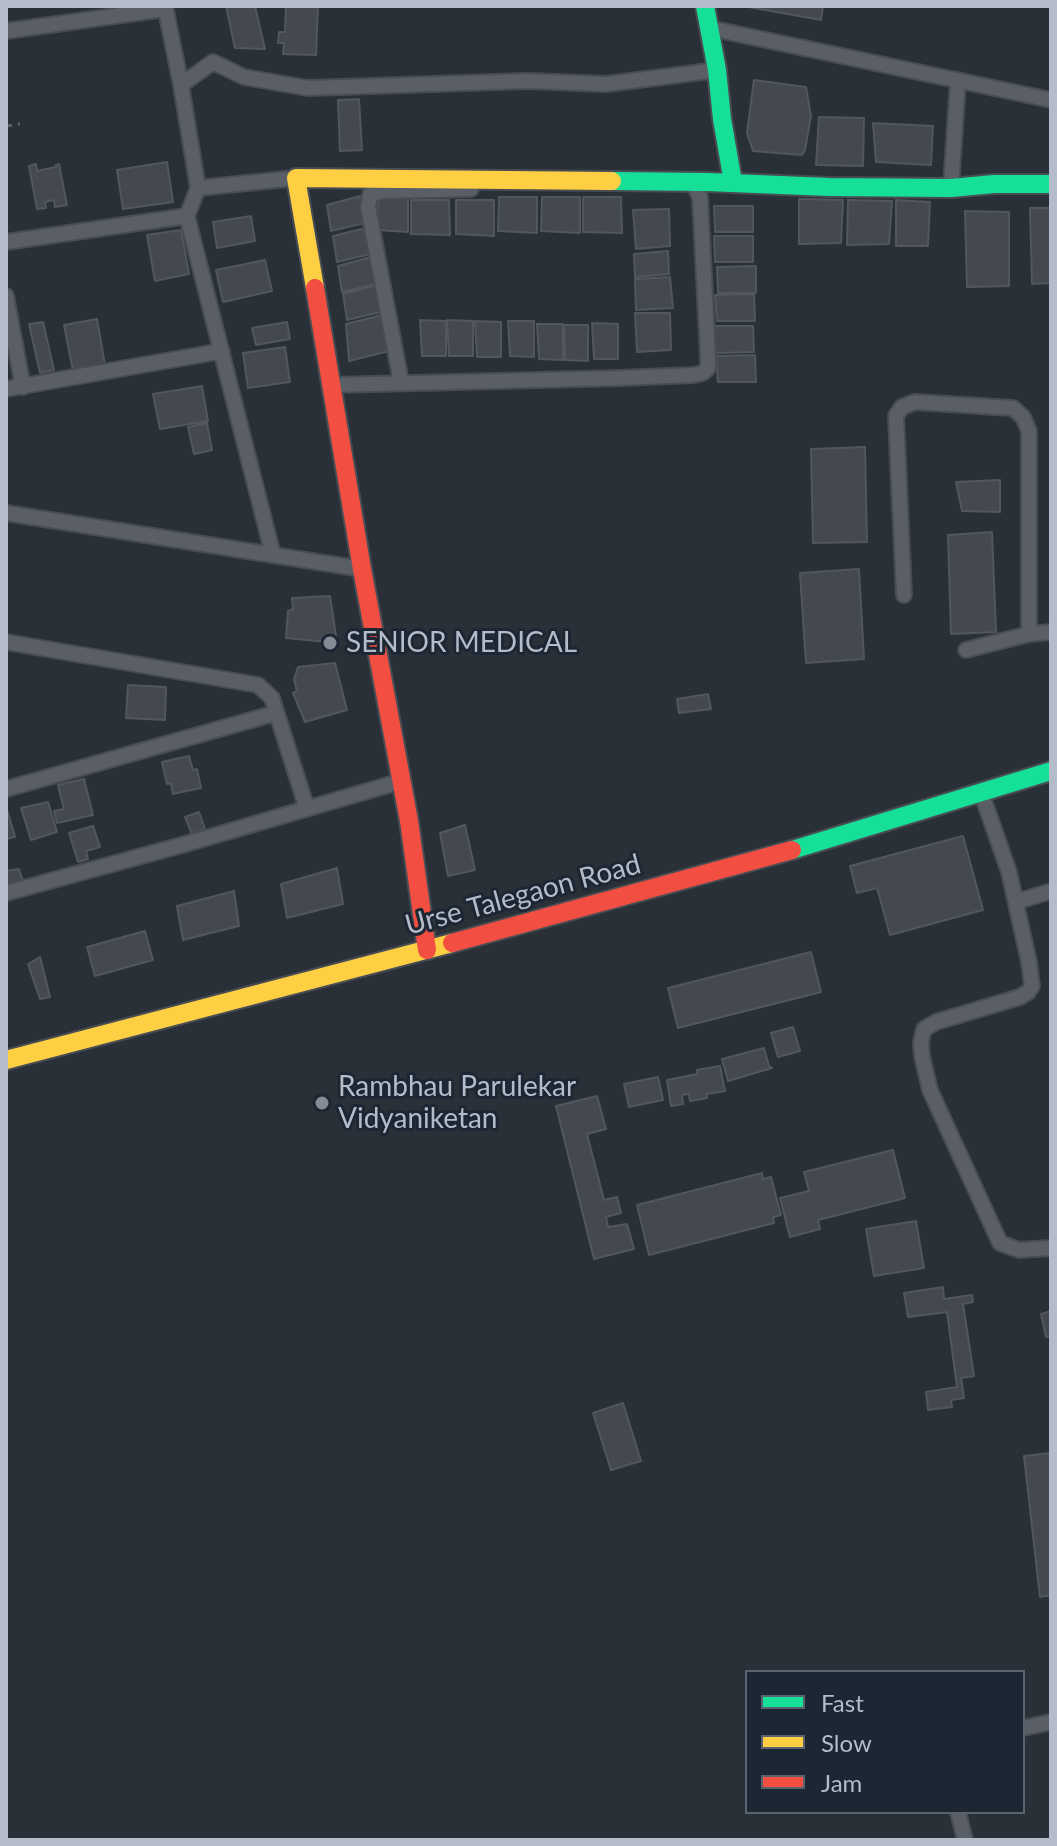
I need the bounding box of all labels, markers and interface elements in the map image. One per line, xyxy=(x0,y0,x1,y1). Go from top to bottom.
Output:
place label: SENIOR MEDICAL xyxy=(346,626,577,660)
marker: SENIOR MEDICAL xyxy=(321,634,339,652)
street label: Urse Talegaon Road xyxy=(402,847,644,943)
place label: Rambhau Parulekar Vidyaniketan xyxy=(338,1070,576,1136)
marker: Rambhau Parulekar Vidyaniketan xyxy=(313,1094,331,1112)
legend xyxy=(745,1670,1025,1814)
text: Fast xyxy=(821,1688,864,1717)
text: Slow xyxy=(821,1728,872,1757)
text: Jam xyxy=(821,1768,862,1797)

